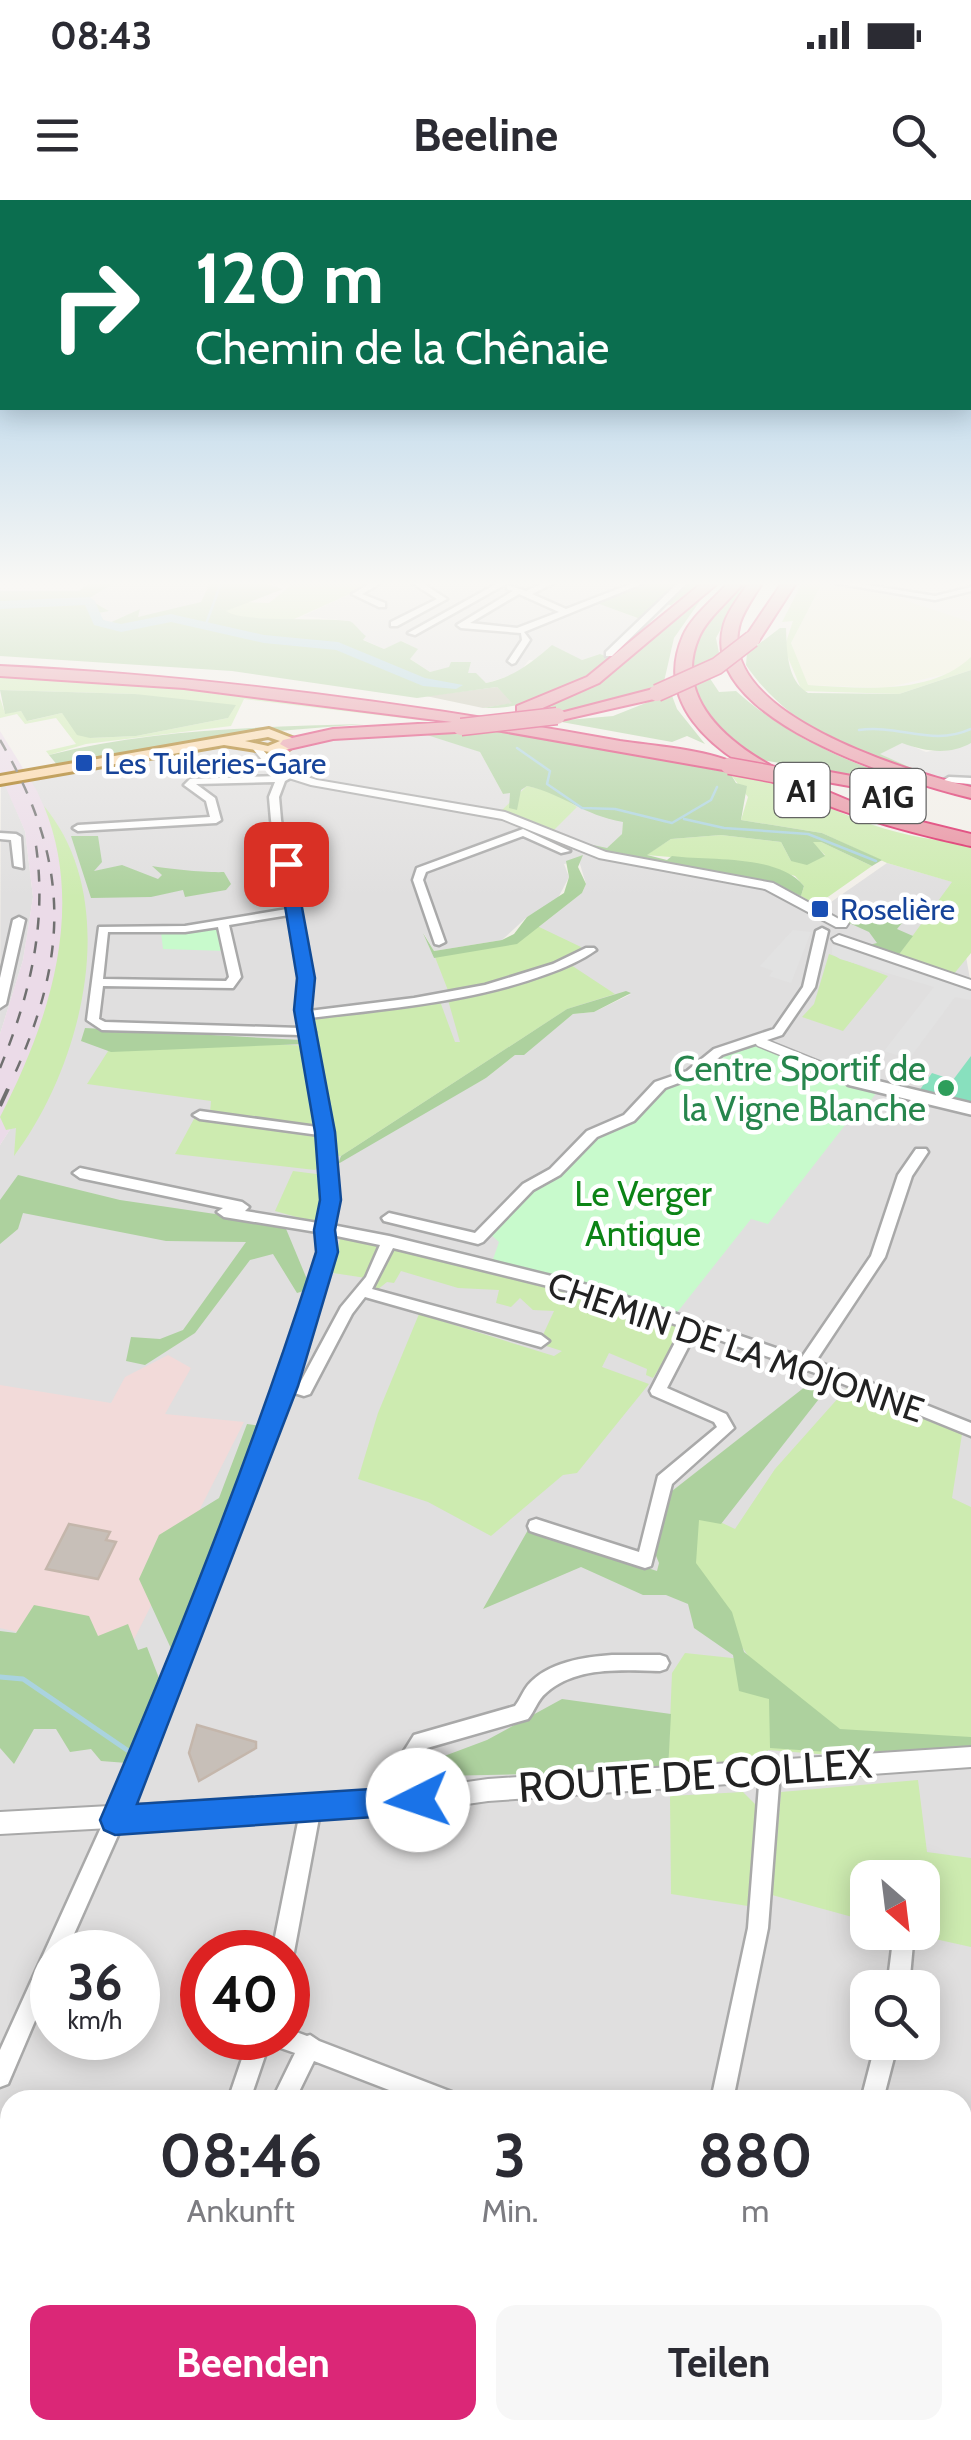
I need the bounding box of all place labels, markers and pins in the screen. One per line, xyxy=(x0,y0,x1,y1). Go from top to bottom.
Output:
place label: Les Tuileries-Gare xyxy=(104,745,326,782)
marker: Les Tuileries-Gare xyxy=(73,752,95,774)
pin xyxy=(244,822,329,907)
place label: Roselière xyxy=(840,891,955,928)
marker: Roselière xyxy=(809,898,831,920)
place label: Centre Sportif de la Vigne Blanche xyxy=(673,1047,926,1130)
marker: Centre Sportif de la Vigne Blanche xyxy=(935,1077,957,1099)

